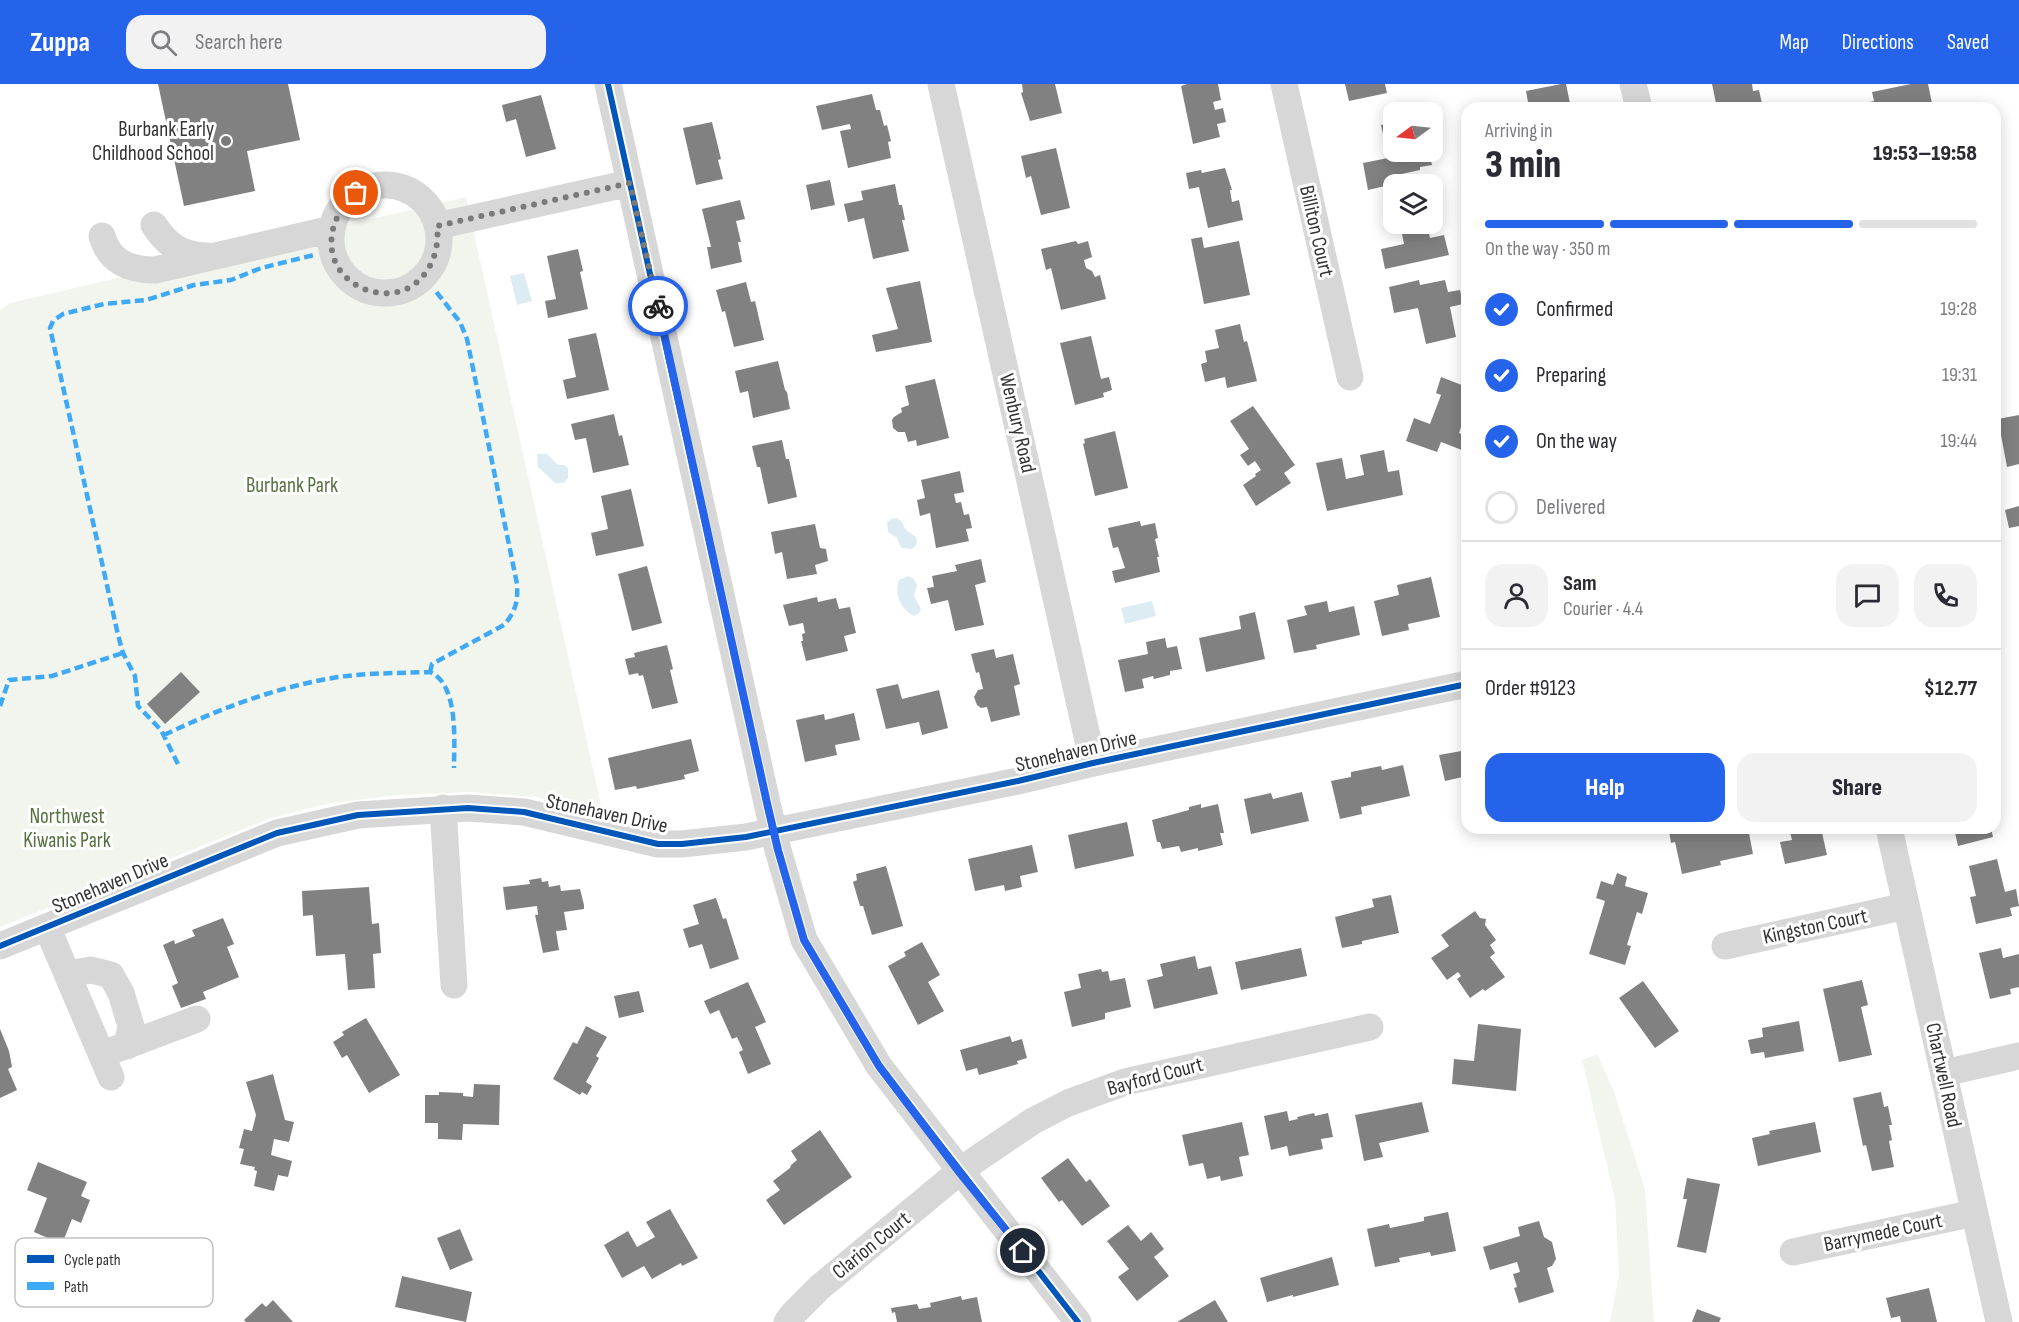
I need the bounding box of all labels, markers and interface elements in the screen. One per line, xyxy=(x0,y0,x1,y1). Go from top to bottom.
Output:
search box xyxy=(126,15,546,69)
text: Zuppa xyxy=(30,26,90,59)
icon: search xyxy=(147,26,180,59)
text: Search here xyxy=(195,29,283,56)
text: Map xyxy=(1779,30,1809,55)
text: Directions xyxy=(1842,30,1914,55)
text: Saved xyxy=(1947,30,1989,55)
north arrow xyxy=(1383,102,1443,162)
map controls xyxy=(1383,102,1443,234)
place label: Burbank Early Childhood School xyxy=(92,117,214,166)
text: Arriving in xyxy=(1485,119,1553,143)
marker: Burbank Early Childhood School xyxy=(219,134,233,148)
text: 19:53–19:58 xyxy=(1873,140,1977,167)
text: 3 min xyxy=(1485,142,1561,189)
pin xyxy=(330,167,381,218)
button: layers xyxy=(1383,174,1443,234)
icon: bag xyxy=(339,176,372,209)
street label: Billiton Court xyxy=(1294,183,1339,279)
text: On the way · 350 m xyxy=(1485,237,1610,261)
courier xyxy=(628,276,688,336)
icon: bike xyxy=(642,290,675,323)
icon: check xyxy=(1485,293,1518,326)
text: Confirmed xyxy=(1536,296,1613,323)
text: 19:28 xyxy=(1940,297,1977,321)
icon: check xyxy=(1485,359,1518,392)
text: Preparing xyxy=(1536,362,1606,389)
text: 19:31 xyxy=(1942,363,1977,387)
street label: Wenbury Road xyxy=(994,371,1041,475)
icon: check xyxy=(1485,425,1518,458)
text: On the way xyxy=(1536,428,1617,455)
text: 19:44 xyxy=(1941,429,1977,453)
park label: Burbank Park xyxy=(246,473,338,498)
text: Delivered xyxy=(1536,494,1605,521)
button: person xyxy=(1485,564,1548,627)
button: chat xyxy=(1836,564,1899,627)
button: phone xyxy=(1914,564,1977,627)
text: Sam xyxy=(1563,570,1597,597)
text: Courier · 4.4 xyxy=(1563,597,1643,621)
text: Order #9123 xyxy=(1485,675,1576,702)
text: $12.77 xyxy=(1924,675,1977,702)
street label: Stonehaven Drive xyxy=(1013,725,1139,778)
button: Help xyxy=(1485,753,1725,822)
button: Share xyxy=(1737,753,1977,822)
street label: Stonehaven Drive xyxy=(544,788,670,839)
park label: Northwest Kiwanis Park xyxy=(23,804,111,853)
street label: Stonehaven Drive xyxy=(48,848,172,919)
street label: Kingston Court xyxy=(1761,903,1869,950)
street label: Chartwell Road xyxy=(1920,1021,1967,1130)
street label: Bayford Court xyxy=(1105,1052,1206,1101)
street label: Clarion Court xyxy=(827,1206,915,1284)
street label: Barrymede Court xyxy=(1822,1208,1945,1257)
pin xyxy=(997,1225,1048,1276)
icon: home xyxy=(1006,1234,1039,1267)
legend xyxy=(15,1238,213,1307)
text: Cycle path xyxy=(64,1251,121,1270)
text: Path xyxy=(64,1278,88,1297)

